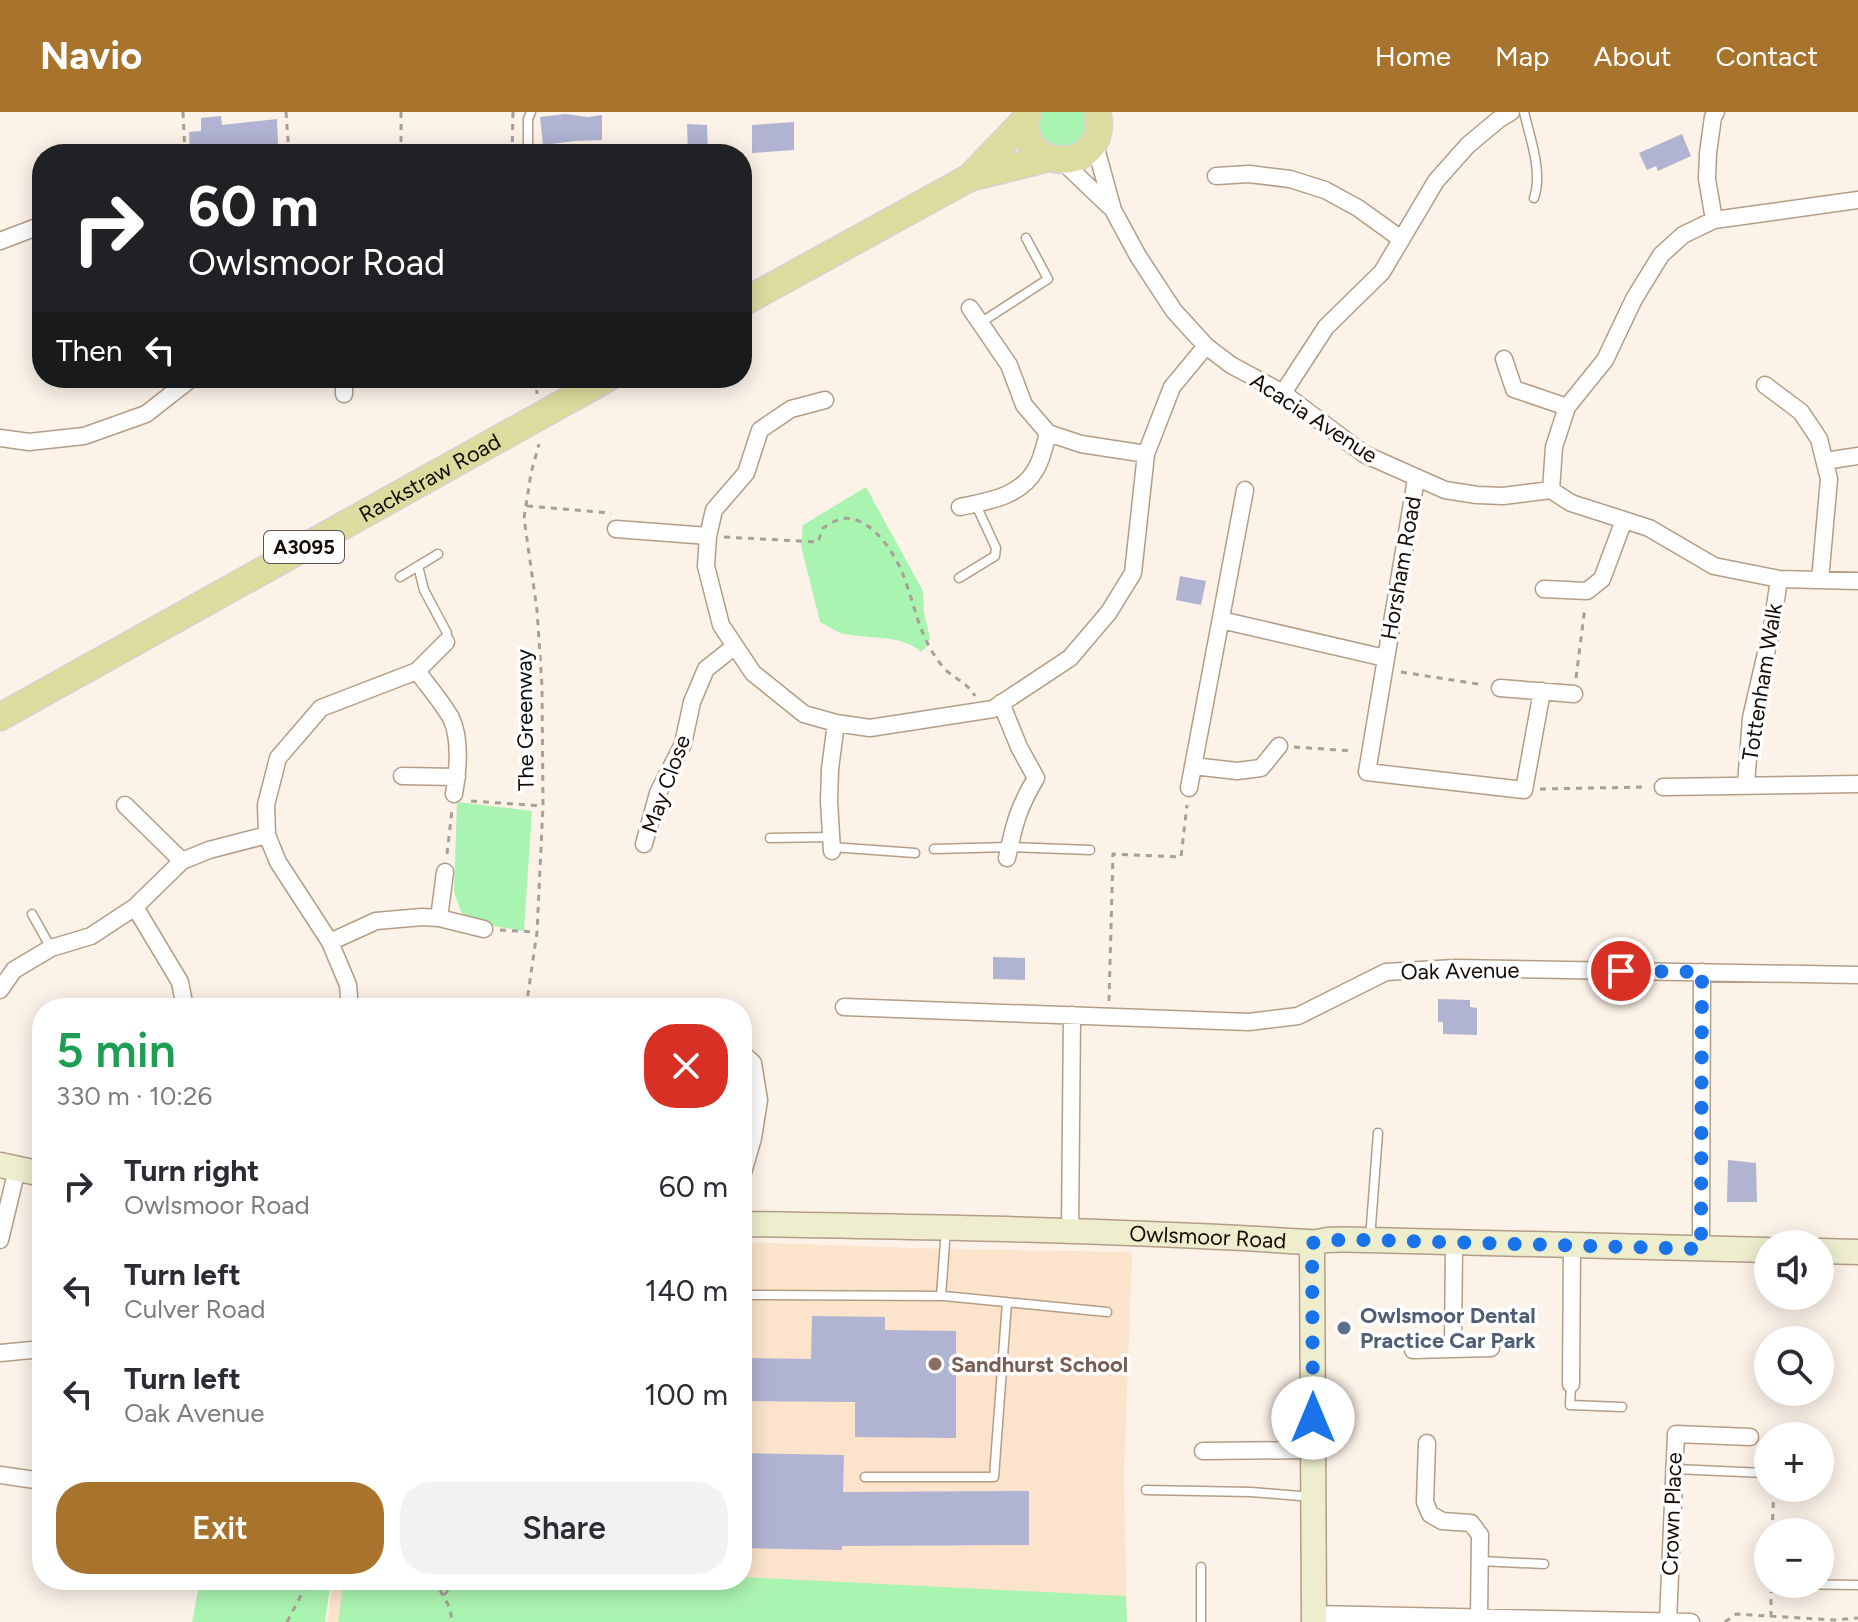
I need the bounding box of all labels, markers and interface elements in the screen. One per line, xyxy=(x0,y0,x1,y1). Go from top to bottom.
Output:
text: Navio xyxy=(40,33,142,79)
text: Home xyxy=(1375,39,1451,73)
text: Map xyxy=(1495,39,1550,73)
text: About xyxy=(1594,39,1671,73)
text: Contact xyxy=(1715,39,1818,73)
text: 60 m xyxy=(188,173,319,240)
icon: right xyxy=(56,176,160,280)
text: Owlsmoor Road xyxy=(188,241,445,284)
icon: left xyxy=(138,328,182,372)
text: Then xyxy=(56,332,122,369)
street label: Acacia Avenue xyxy=(1245,367,1383,469)
street label: Rackstraw Road xyxy=(354,427,505,528)
street label: Horsham Road xyxy=(1375,494,1427,642)
road number: A3095 xyxy=(264,531,344,563)
street label: Tottenham Walk xyxy=(1736,601,1788,763)
street label: The Greenway xyxy=(510,648,540,791)
street label: May Close xyxy=(636,731,696,837)
pin xyxy=(1587,937,1655,1005)
icon: arrive xyxy=(1599,949,1643,993)
street label: Oak Avenue xyxy=(1400,956,1520,986)
text: 5 min xyxy=(56,1021,176,1079)
button: close xyxy=(644,1024,728,1108)
text: 330 m · 10:26 xyxy=(56,1080,212,1112)
text: Turn right xyxy=(124,1152,259,1189)
icon: right xyxy=(56,1164,100,1208)
text: 60 m xyxy=(659,1168,728,1205)
text: Owlsmoor Road xyxy=(124,1189,310,1221)
street label: Owlsmoor Road xyxy=(1129,1220,1287,1254)
map controls xyxy=(1754,1230,1834,1598)
button: sound xyxy=(1754,1230,1834,1310)
text: Turn left xyxy=(124,1256,241,1293)
icon: left xyxy=(56,1268,100,1312)
text: 140 m xyxy=(645,1272,728,1309)
text: Culver Road xyxy=(124,1293,265,1325)
place label: Owlsmoor Dental Practice Car Park xyxy=(1360,1302,1536,1354)
marker: Owlsmoor Dental Practice Car Park xyxy=(1335,1319,1353,1337)
button: search xyxy=(1754,1326,1834,1406)
place label: Sandhurst School xyxy=(951,1351,1128,1378)
marker: Sandhurst School xyxy=(926,1355,944,1373)
text: Turn left xyxy=(124,1360,241,1397)
icon: left xyxy=(56,1372,100,1416)
text: 100 m xyxy=(644,1376,728,1413)
position arrow xyxy=(1271,1376,1355,1460)
text: Oak Avenue xyxy=(124,1397,264,1429)
button: + xyxy=(1754,1422,1834,1502)
street label: Crown Place xyxy=(1656,1452,1688,1576)
button: Exit xyxy=(56,1482,384,1574)
button: Share xyxy=(400,1482,728,1574)
button: − xyxy=(1754,1518,1834,1598)

